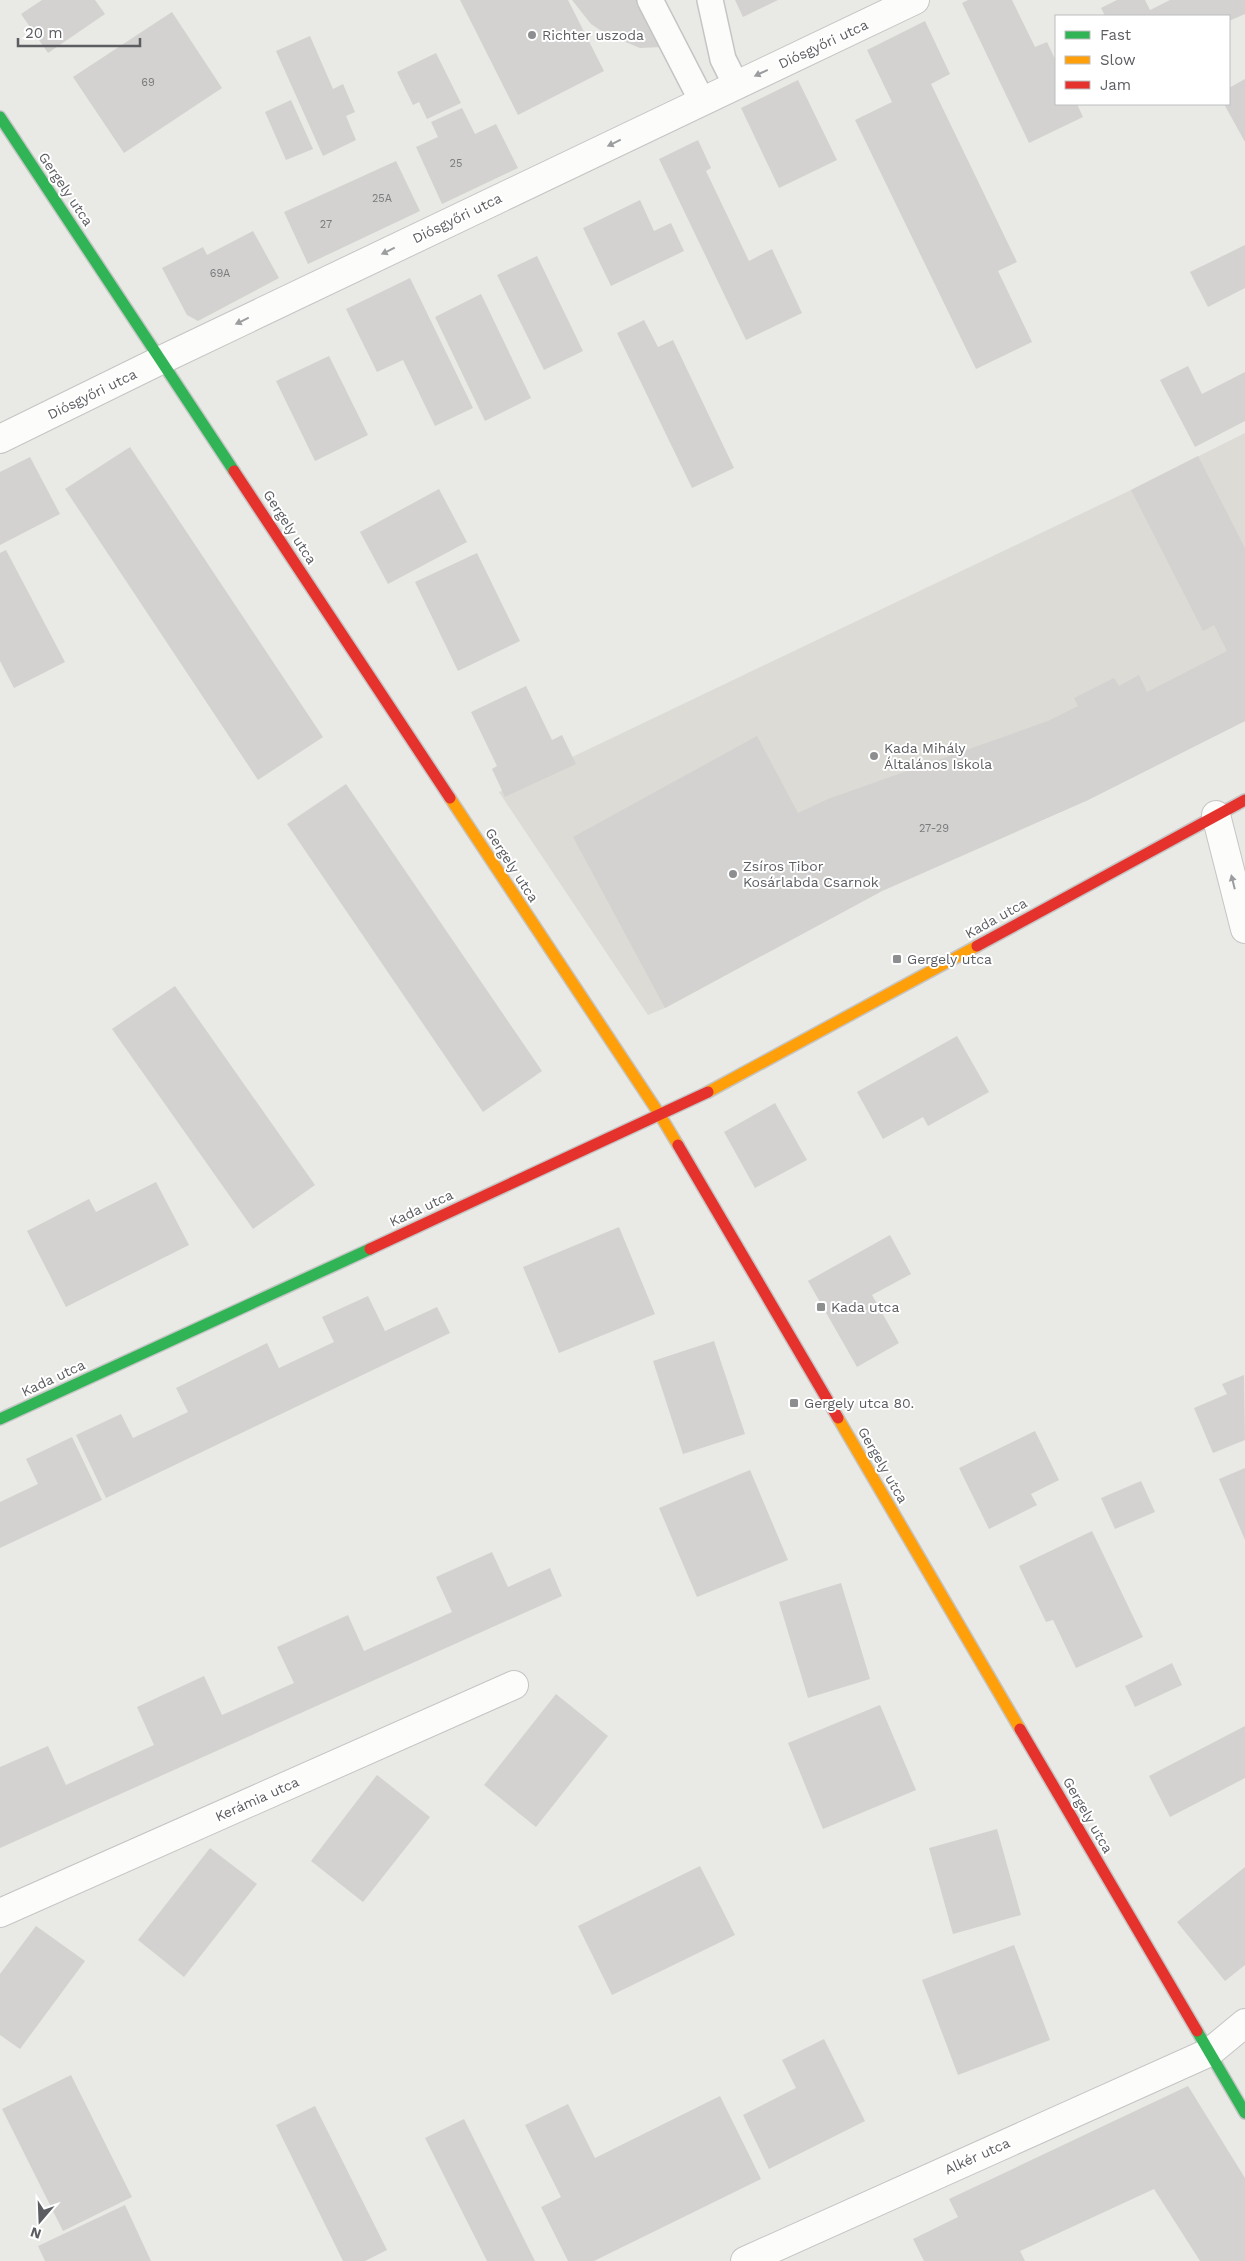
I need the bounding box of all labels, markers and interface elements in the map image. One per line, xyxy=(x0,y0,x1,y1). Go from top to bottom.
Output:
scale bar xyxy=(18,15,140,47)
legend xyxy=(1055,15,1230,105)
street label: Diósgyőri utca xyxy=(776,16,870,72)
text: 20 m xyxy=(25,24,63,42)
text: Fast xyxy=(1100,26,1132,44)
place label: Richter uszoda xyxy=(542,27,644,43)
marker: Richter uszoda xyxy=(526,29,538,41)
text: Slow xyxy=(1100,51,1136,69)
one-way arrow xyxy=(754,70,768,78)
house number: 69 xyxy=(141,76,155,89)
text: Jam xyxy=(1100,76,1131,94)
one-way arrow xyxy=(607,139,621,147)
street label: Gergely utca xyxy=(36,149,96,229)
house number: 25 xyxy=(450,157,462,170)
street label: Diósgyőri utca xyxy=(410,189,504,246)
house number: 25A xyxy=(372,192,392,205)
house number: 27 xyxy=(320,218,332,231)
one-way arrow xyxy=(381,247,395,255)
house number: 69A xyxy=(210,267,230,280)
one-way arrow xyxy=(235,318,249,326)
street label: Diósgyőri utca xyxy=(45,365,139,422)
street label: Gergely utca xyxy=(260,487,320,567)
place label: Kada Mihály Általános Iskola xyxy=(884,740,992,772)
marker: Kada Mihály Általános Iskola xyxy=(868,750,880,762)
house number: 27-29 xyxy=(919,822,949,835)
street label: Gergely utca xyxy=(482,825,542,905)
place label: Zsíros Tibor Kosárlabda Csarnok xyxy=(743,858,879,890)
marker: Zsíros Tibor Kosárlabda Csarnok xyxy=(727,868,739,880)
one-way arrow xyxy=(1229,874,1237,889)
street label: Kada utca xyxy=(962,894,1030,942)
place label: Gergely utca xyxy=(907,951,992,967)
marker: Gergely utca xyxy=(891,953,903,965)
street label: Kada utca xyxy=(387,1186,455,1230)
place label: Kada utca xyxy=(831,1299,899,1315)
marker: Kada utca xyxy=(815,1301,827,1313)
street label: Kada utca xyxy=(19,1356,87,1400)
place label: Gergely utca 80. xyxy=(804,1395,914,1411)
marker: Gergely utca 80. xyxy=(788,1397,800,1409)
street label: Gergely utca xyxy=(855,1424,911,1506)
street label: Kerámia utca xyxy=(213,1773,301,1825)
street label: Gergely utca xyxy=(1060,1774,1116,1856)
street label: Alkér utca xyxy=(942,2134,1012,2177)
north arrow xyxy=(15,2196,65,2246)
text: N xyxy=(28,2224,43,2243)

